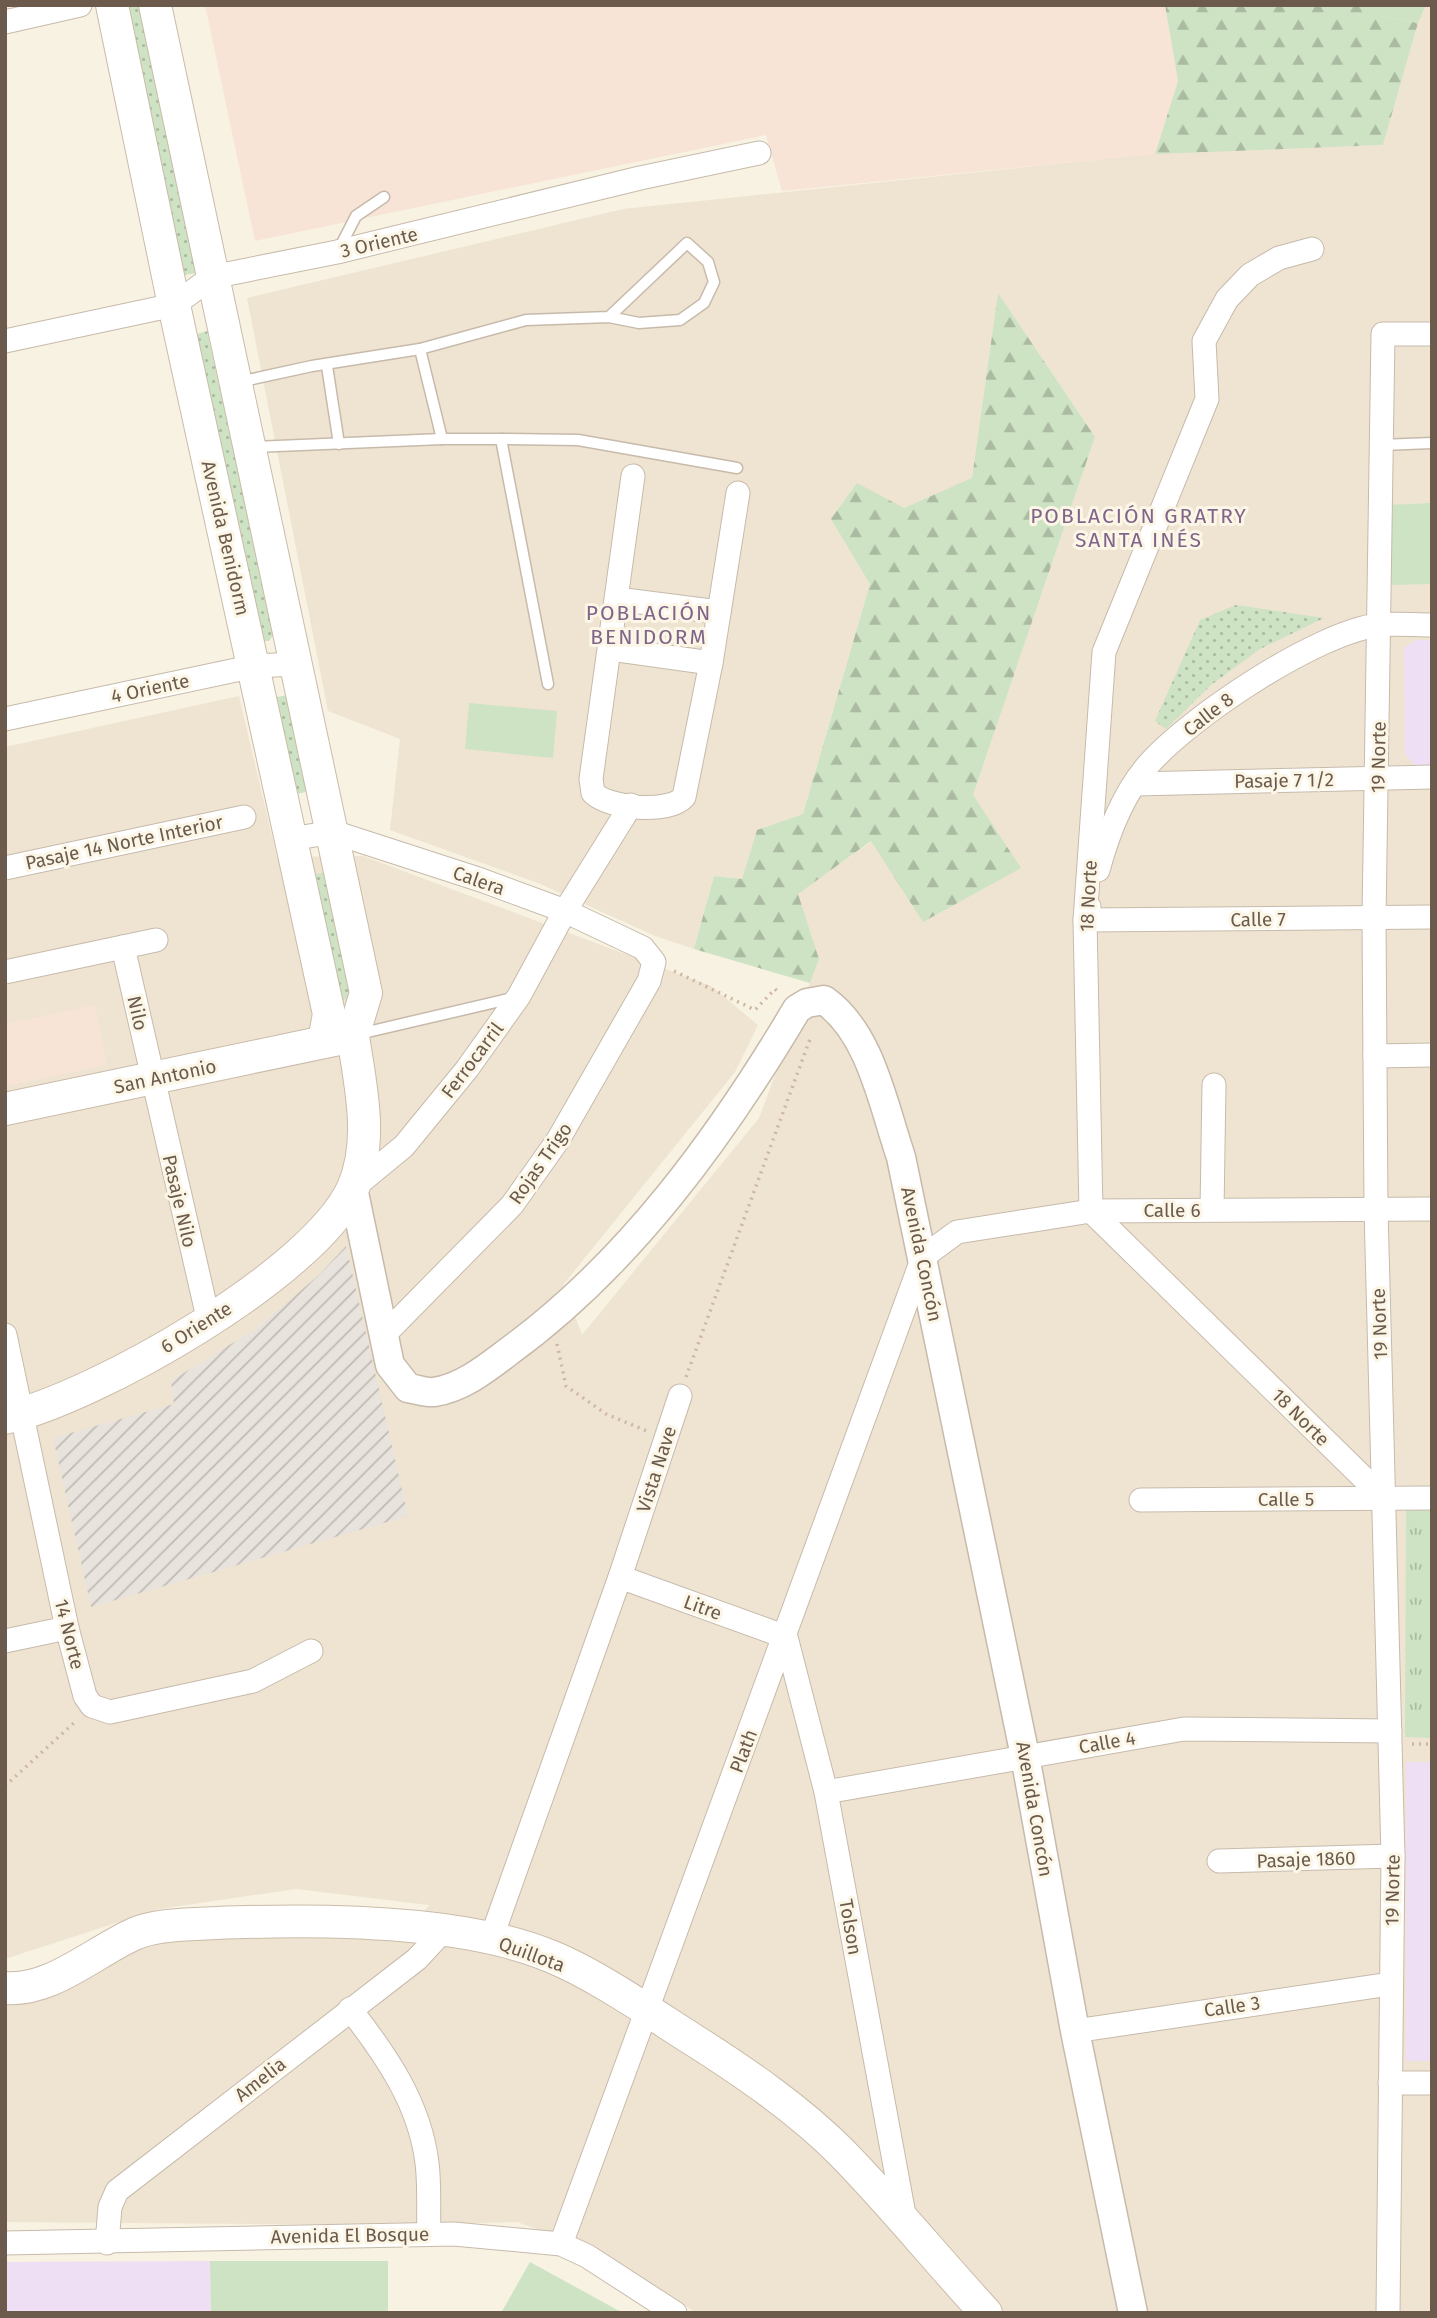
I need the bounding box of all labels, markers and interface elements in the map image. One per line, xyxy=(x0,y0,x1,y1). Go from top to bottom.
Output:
street label: 3 Oriente xyxy=(338,222,420,263)
street label: Avenida Benidorm xyxy=(197,458,255,618)
district label: POBLACIÓN GRATRY SANTA INÉS xyxy=(1030,503,1248,553)
district label: POBLACIÓN BENIDORM xyxy=(586,600,712,650)
street label: 4 Oriente xyxy=(109,669,191,708)
street label: Calle 8 xyxy=(1179,688,1238,741)
street label: 19 Norte xyxy=(1366,721,1391,793)
street label: Pasaje 7 1/2 xyxy=(1234,768,1334,793)
street label: Pasaje 14 Norte Interior xyxy=(23,810,226,875)
street label: 18 Norte xyxy=(1075,859,1102,933)
street label: Calera xyxy=(450,861,508,900)
street label: Calle 7 xyxy=(1230,908,1286,931)
street label: Nilo xyxy=(122,994,153,1033)
street label: Ferrocarril xyxy=(436,1017,509,1103)
street label: San Antonio xyxy=(112,1054,218,1099)
street label: Rojas Trigo xyxy=(504,1118,577,1209)
street label: Pasaje Nilo xyxy=(158,1152,201,1250)
street label: Avenida Concón xyxy=(896,1185,947,1324)
street label: Calle 6 xyxy=(1143,1199,1201,1222)
street label: 19 Norte xyxy=(1367,1288,1392,1360)
street label: 6 Oriente xyxy=(156,1297,236,1358)
street label: 18 Norte xyxy=(1267,1384,1334,1451)
street label: Vista Nave xyxy=(632,1423,681,1515)
street label: Calle 5 xyxy=(1258,1488,1314,1511)
street label: Litre xyxy=(681,1590,725,1625)
street label: 14 Norte xyxy=(50,1597,89,1672)
street label: Plath xyxy=(725,1726,762,1776)
street label: Calle 4 xyxy=(1077,1726,1137,1759)
street label: Avenida Concón xyxy=(1011,1740,1058,1879)
street label: Pasaje 1860 xyxy=(1256,1846,1356,1873)
street label: 19 Norte xyxy=(1380,1854,1405,1926)
street label: Tolson xyxy=(834,1897,867,1957)
street label: Quillota xyxy=(496,1932,568,1977)
street label: Calle 3 xyxy=(1202,1991,1262,2022)
street label: Amelia xyxy=(230,2052,291,2107)
street label: Avenida El Bosque xyxy=(270,2223,430,2248)

